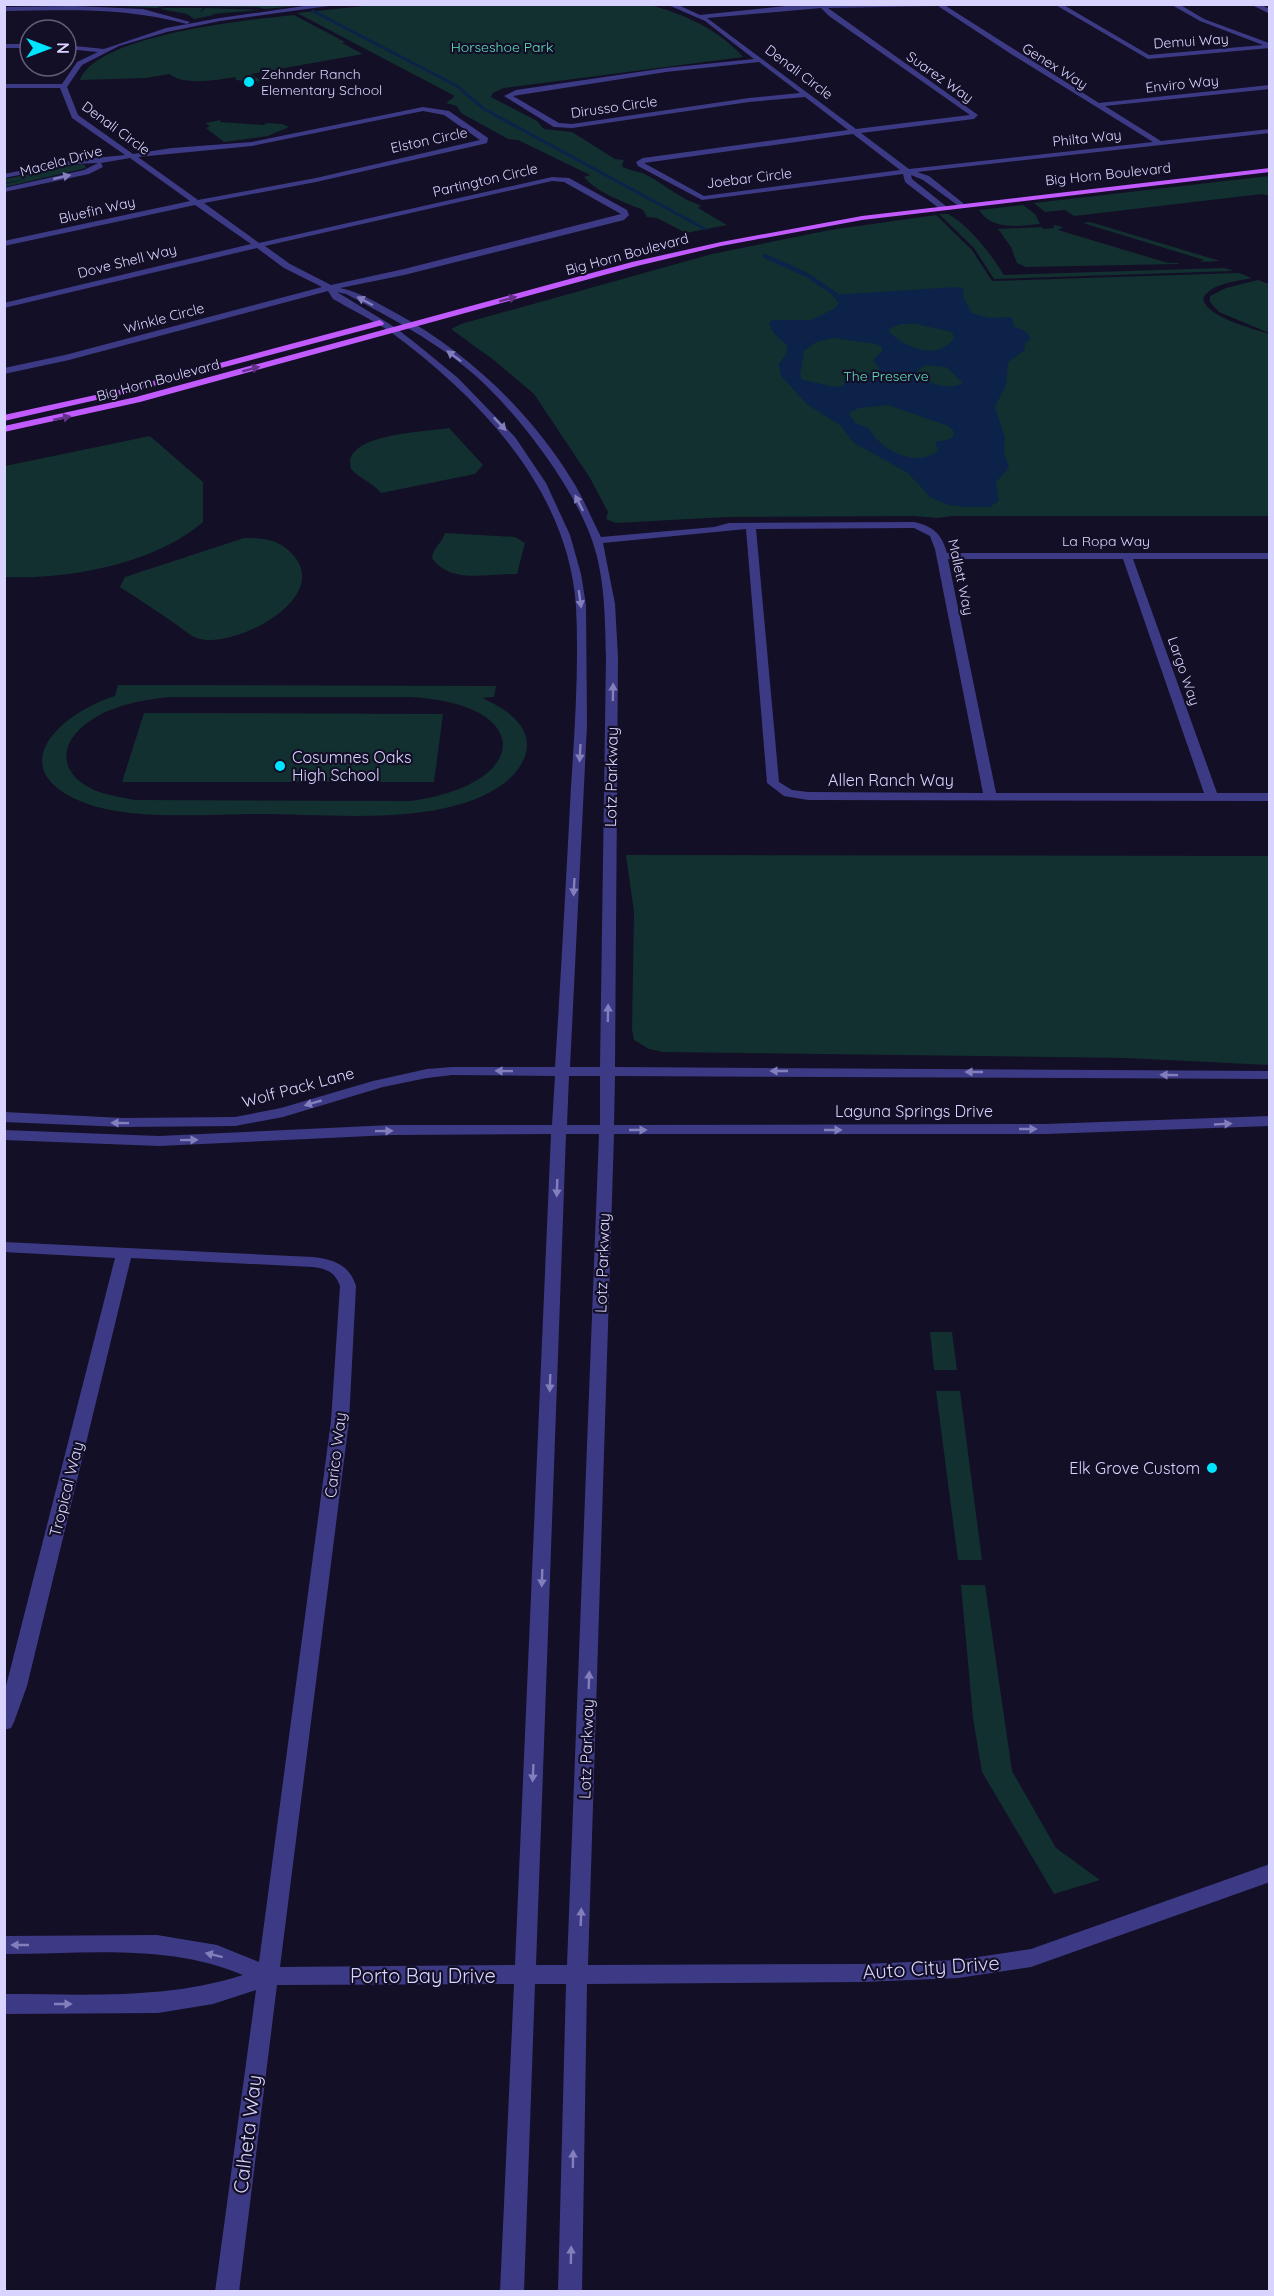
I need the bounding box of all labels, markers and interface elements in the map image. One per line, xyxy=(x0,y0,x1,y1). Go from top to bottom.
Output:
north arrow xyxy=(18,18,78,78)
street label: Demui Way xyxy=(1153,29,1229,53)
park label: Horseshoe Park xyxy=(451,38,553,56)
street label: Genex Way xyxy=(1019,39,1091,93)
street label: Denali Circle xyxy=(762,41,836,103)
text: N xyxy=(53,42,73,54)
street label: Suarez Way xyxy=(903,47,977,107)
place label: Zehnder Ranch Elementary School xyxy=(261,65,382,99)
street label: Enviro Way xyxy=(1144,71,1220,97)
marker: Zehnder Ranch Elementary School xyxy=(242,75,256,89)
street label: Dirusso Circle xyxy=(570,92,659,122)
street label: Denali Circle xyxy=(78,97,154,159)
street label: Elston Circle xyxy=(389,123,469,157)
street label: Philta Way xyxy=(1052,125,1122,151)
street label: Macela Drive xyxy=(18,141,104,181)
street label: Big Horn Boulevard xyxy=(1044,158,1172,190)
street label: Partington Circle xyxy=(431,159,539,201)
street label: Joebar Circle xyxy=(705,164,793,192)
one-way arrow xyxy=(52,172,71,181)
street label: Bluefin Way xyxy=(57,192,137,228)
street label: Big Horn Boulevard xyxy=(564,229,690,279)
street label: Dove Shell Way xyxy=(76,240,178,282)
one-way arrow xyxy=(499,294,517,303)
one-way arrow xyxy=(356,296,373,306)
street label: Winkle Circle xyxy=(122,299,206,337)
one-way arrow xyxy=(447,350,462,362)
street label: Big Horn Boulevard xyxy=(95,355,221,405)
one-way arrow xyxy=(242,364,260,373)
park label: The Preserve xyxy=(843,367,929,385)
one-way arrow xyxy=(53,413,72,422)
one-way arrow xyxy=(492,417,506,431)
one-way arrow xyxy=(574,494,584,511)
street label: La Ropa Way xyxy=(1062,532,1150,550)
street label: Mallett Way xyxy=(944,537,978,617)
one-way arrow xyxy=(576,589,585,608)
street label: Largo Way xyxy=(1164,634,1204,708)
one-way arrow xyxy=(608,683,617,702)
street label: Lotz Parkway xyxy=(600,727,622,827)
one-way arrow xyxy=(575,743,584,762)
place label: Cosumnes Oaks High School xyxy=(292,747,411,785)
marker: Cosumnes Oaks High School xyxy=(273,759,287,773)
street label: Allen Ranch Way xyxy=(828,770,954,790)
one-way arrow xyxy=(569,877,578,896)
one-way arrow xyxy=(603,1004,613,1023)
street label: Wolf Pack Lane xyxy=(240,1062,356,1112)
one-way arrow xyxy=(494,1066,513,1076)
one-way arrow xyxy=(770,1066,789,1076)
one-way arrow xyxy=(965,1067,984,1077)
one-way arrow xyxy=(1160,1070,1179,1080)
one-way arrow xyxy=(304,1099,322,1108)
street label: Laguna Springs Drive xyxy=(835,1101,993,1121)
one-way arrow xyxy=(111,1118,130,1128)
one-way arrow xyxy=(1214,1119,1233,1128)
one-way arrow xyxy=(1019,1124,1038,1134)
one-way arrow xyxy=(824,1125,843,1135)
one-way arrow xyxy=(374,1126,393,1135)
one-way arrow xyxy=(629,1126,648,1135)
one-way arrow xyxy=(179,1136,198,1145)
one-way arrow xyxy=(552,1179,561,1198)
street label: Lotz Parkway xyxy=(590,1212,614,1314)
one-way arrow xyxy=(545,1374,554,1393)
street label: Carico Way xyxy=(320,1411,350,1499)
street label: Tropical Way xyxy=(45,1439,87,1539)
place label: Elk Grove Custom xyxy=(1069,1458,1200,1478)
marker: Elk Grove Custom xyxy=(1205,1461,1219,1475)
one-way arrow xyxy=(537,1569,547,1588)
one-way arrow xyxy=(584,1671,593,1690)
street label: Lotz Parkway xyxy=(574,1698,598,1800)
one-way arrow xyxy=(529,1764,538,1783)
one-way arrow xyxy=(576,1907,585,1926)
one-way arrow xyxy=(10,1940,29,1950)
one-way arrow xyxy=(204,1949,223,1959)
street label: Auto City Drive xyxy=(862,1950,1000,1984)
street label: Porto Bay Drive xyxy=(350,1963,496,1988)
one-way arrow xyxy=(53,1999,72,2009)
street label: Calheta Way xyxy=(227,2073,267,2195)
one-way arrow xyxy=(568,2150,578,2169)
one-way arrow xyxy=(566,2245,576,2264)

